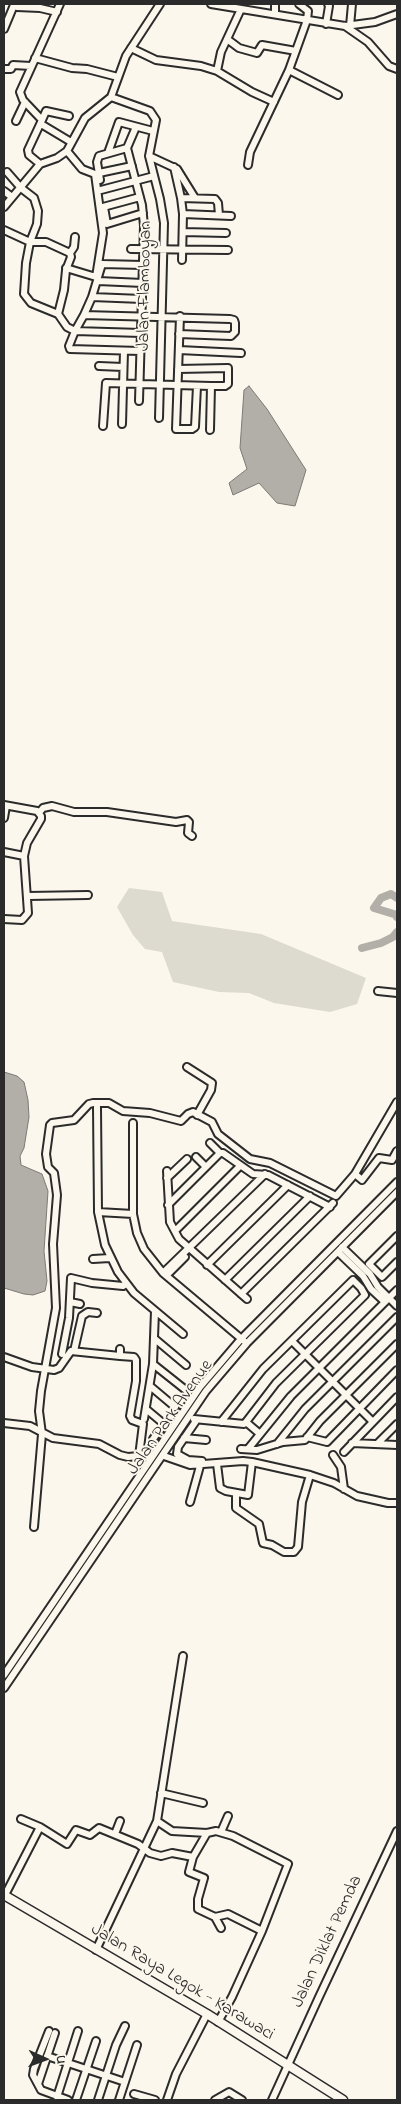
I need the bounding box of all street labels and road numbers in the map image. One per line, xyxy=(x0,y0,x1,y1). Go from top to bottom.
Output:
street label: Jalan Flamboyan xyxy=(134,221,158,351)
street label: Jalan Park Avenue xyxy=(123,1356,219,1480)
street label: Jalan Diklat Pemda xyxy=(288,1872,368,2012)
street label: Jalan Raya Legok - Karawaci xyxy=(86,1920,278,2046)

